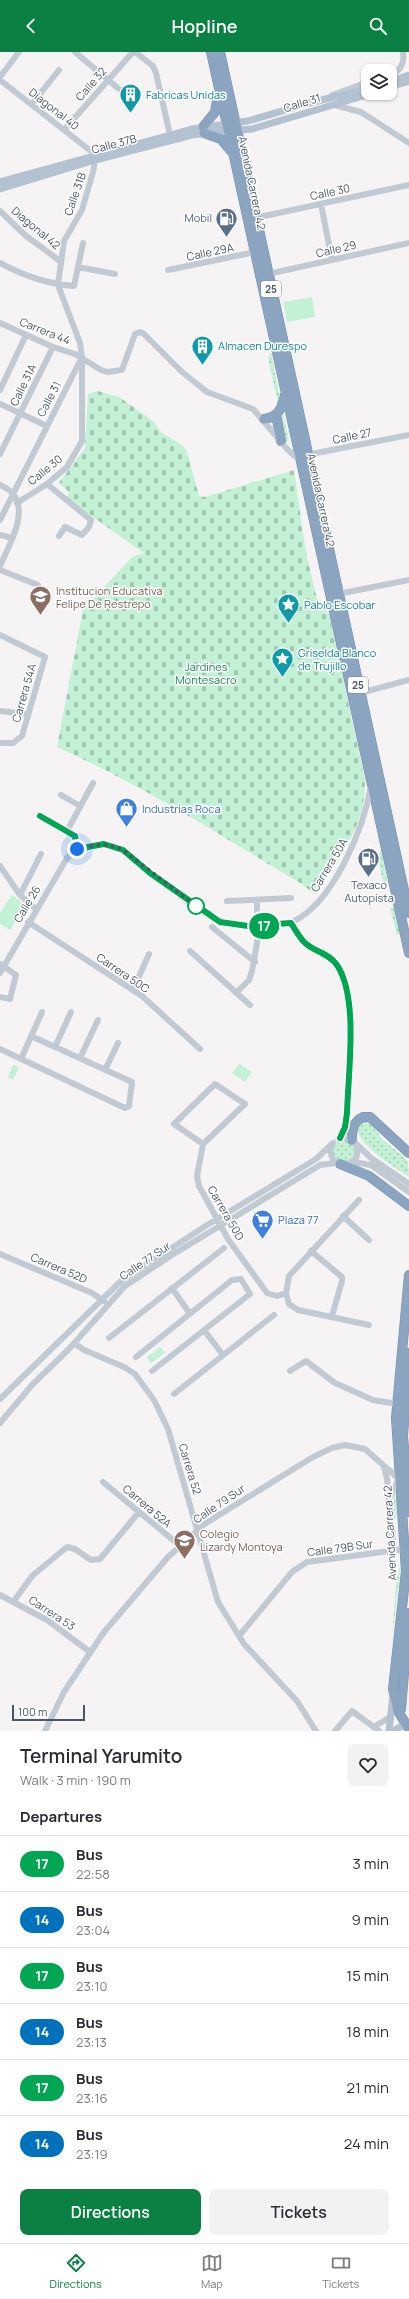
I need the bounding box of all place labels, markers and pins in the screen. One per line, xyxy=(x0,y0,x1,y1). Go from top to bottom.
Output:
building icon: Fabricas Unidas xyxy=(117,82,143,115)
place label: Fabricas Unidas xyxy=(146,87,226,102)
fuel station icon: Mobil xyxy=(214,205,240,238)
place label: Mobil xyxy=(185,210,212,225)
building icon: Almacen Durespo xyxy=(189,333,215,366)
place label: Almacen Durespo xyxy=(218,338,307,353)
place label: Institucion Educativa Felipe De Restrepo xyxy=(56,583,162,611)
school or university icon: Institucion Educativa Felipe De Restrepo xyxy=(27,584,53,617)
place icon: Pablo Escobar xyxy=(276,592,302,625)
place label: Pablo Escobar xyxy=(304,597,375,612)
place label: Griselda Blanco de Trujillo xyxy=(298,645,377,673)
place icon: Griselda Blanco de Trujillo xyxy=(270,646,296,679)
shop icon: Industrias Roca xyxy=(114,796,140,829)
place label: Industrias Roca xyxy=(142,801,221,816)
fuel station icon: Texaco Autopista xyxy=(356,846,382,879)
place label: Texaco Autopista xyxy=(344,877,394,905)
unlabelled marker xyxy=(187,897,205,915)
supermarket icon: Plaza 77 xyxy=(249,1207,275,1240)
place label: Plaza 77 xyxy=(278,1212,318,1227)
place label: Colegio Lizardy Montoya xyxy=(200,1526,283,1554)
school or university icon: Colegio Lizardy Montoya xyxy=(172,1527,198,1560)

